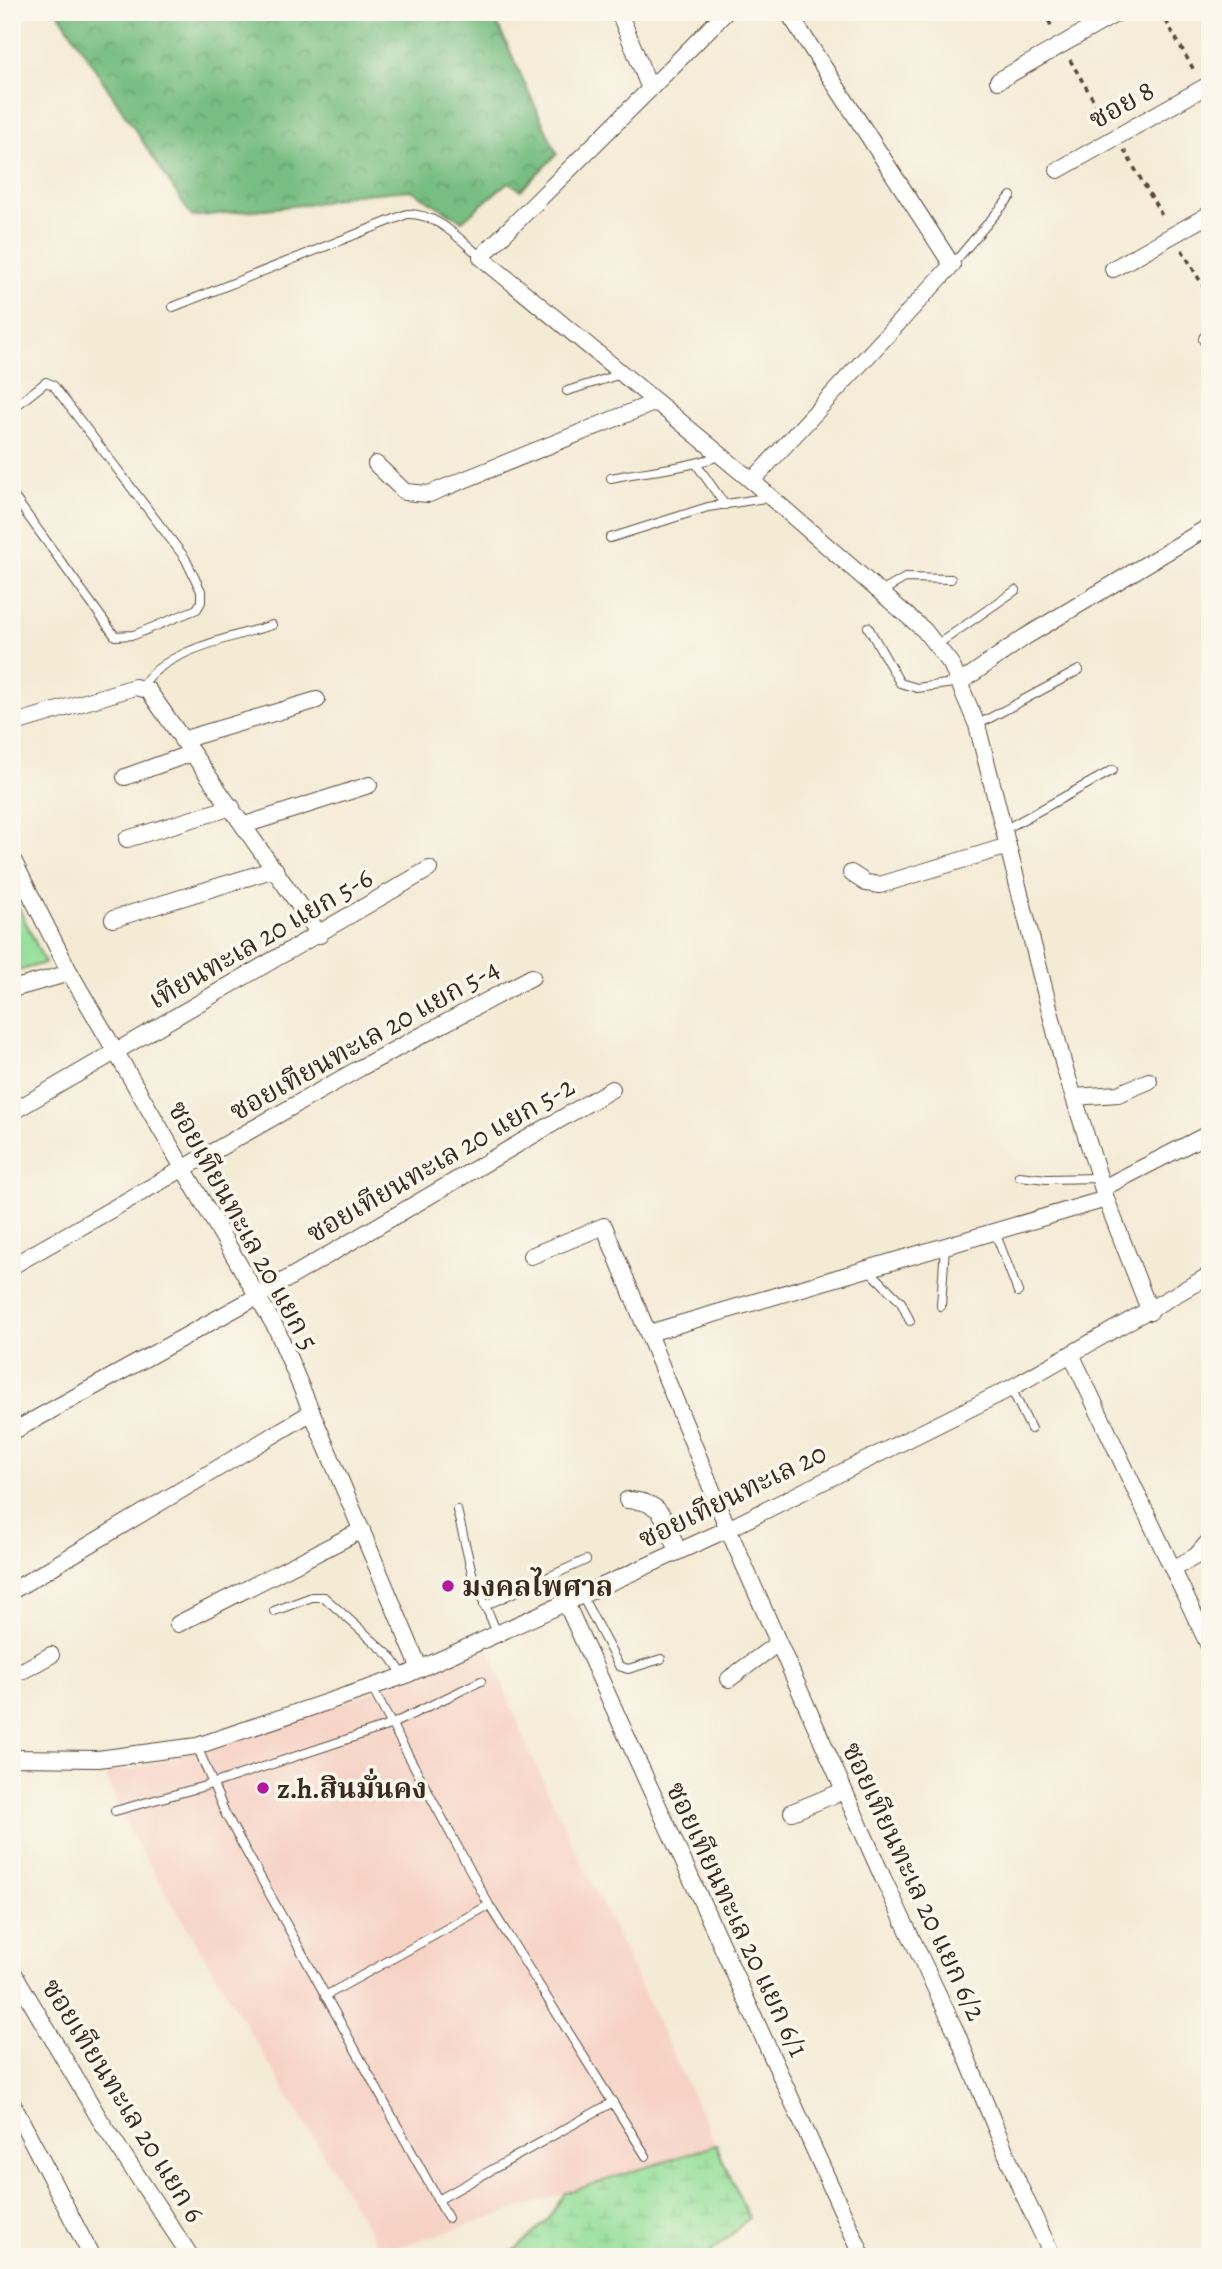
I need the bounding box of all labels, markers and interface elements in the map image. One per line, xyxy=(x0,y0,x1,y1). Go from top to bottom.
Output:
street label: ซอย 8 xyxy=(1082,71,1161,138)
street label: เทียนทะเล 20 แยก 5-6 xyxy=(141,859,380,1019)
street label: ซอยเทียนทะเล 20 แยก 5-4 xyxy=(223,950,506,1130)
street label: ซอยเทียนทะเล 20 แยก 5-2 xyxy=(299,1067,582,1252)
street label: ซอยเทียนทะเล 20 แยก 5 xyxy=(159,1094,328,1357)
street label: ซอยเทียนทะเล 20 xyxy=(632,1434,833,1558)
place label: มงคลไพศาล xyxy=(462,1567,613,1606)
marker: มงคลไพศาล xyxy=(440,1578,456,1594)
street label: ซอยเทียนทะเล 20 แยก 6/2 xyxy=(833,1736,995,2027)
place label: z.h.สินมั่นคง xyxy=(277,1768,427,1808)
street label: ซอยเทียนทะเล 20 แยก 6/1 xyxy=(657,1776,818,2063)
marker: z.h.สินมั่นคง xyxy=(255,1780,271,1796)
street label: ซอยเทียนทะเล 20 แยก 6 xyxy=(33,1971,214,2230)

